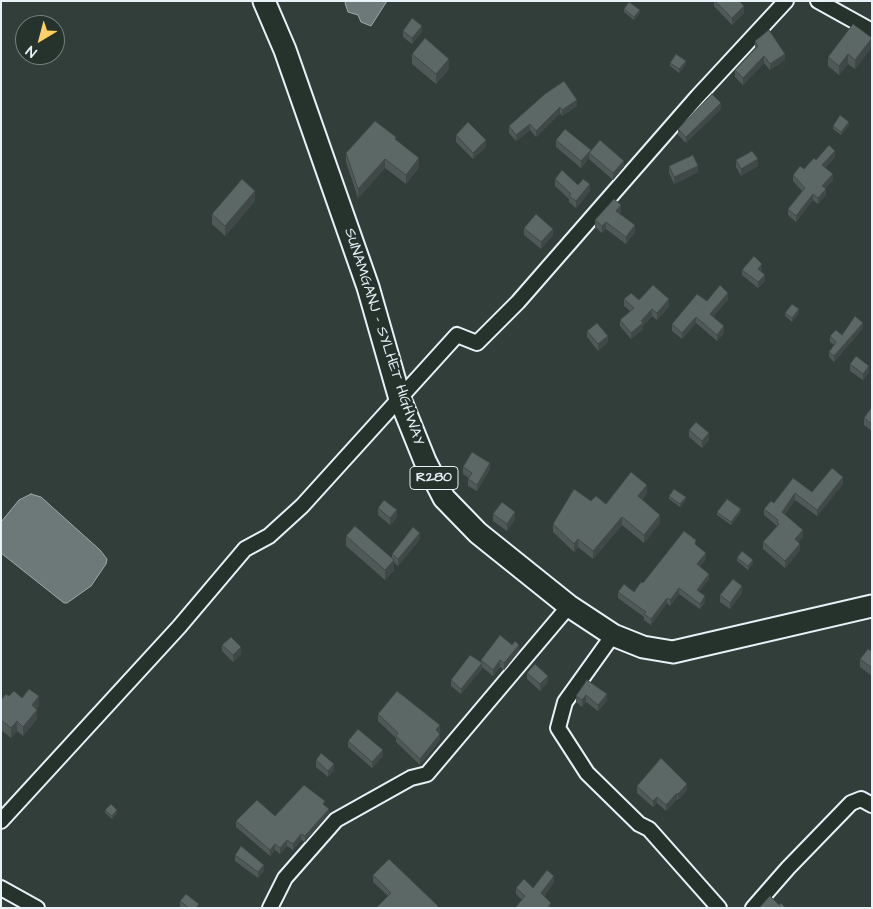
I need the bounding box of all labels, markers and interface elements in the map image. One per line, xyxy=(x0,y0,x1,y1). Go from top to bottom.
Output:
north arrow xyxy=(15,15,65,65)
text: N xyxy=(22,41,41,62)
street label: SUNAMGANJ - SYLHET HIGHWAY xyxy=(339,226,427,448)
road number: R280 xyxy=(410,466,458,489)

